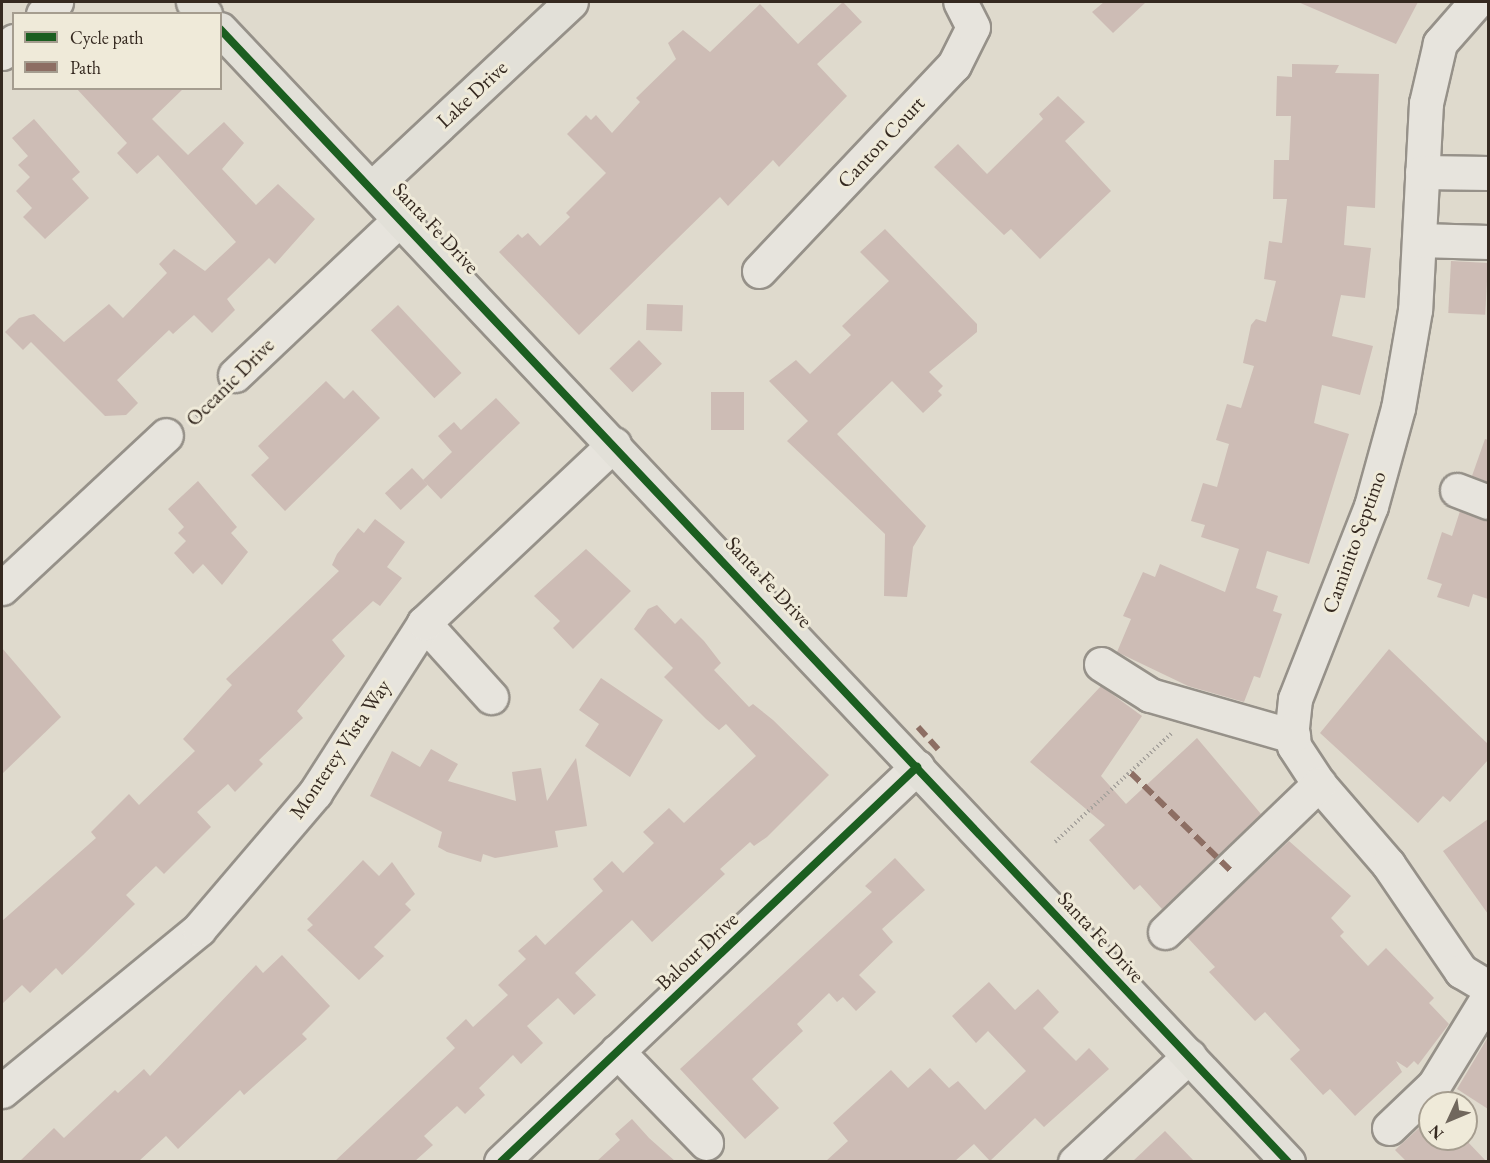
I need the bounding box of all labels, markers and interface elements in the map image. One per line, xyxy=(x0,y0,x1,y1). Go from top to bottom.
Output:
legend xyxy=(12,12,222,90)
text: Cycle path xyxy=(70,26,144,49)
street label: Lake Drive xyxy=(431,55,513,133)
text: Path xyxy=(70,56,101,79)
street label: Canton Court xyxy=(832,91,930,193)
street label: Santa Fe Drive xyxy=(387,177,485,279)
street label: Oceanic Drive xyxy=(181,333,279,431)
street label: Caminito Septimo xyxy=(1317,467,1391,617)
street label: Santa Fe Drive xyxy=(720,531,818,633)
street label: Monterey Vista Way xyxy=(284,675,396,823)
street label: Santa Fe Drive xyxy=(1052,886,1150,988)
street label: Balour Drive xyxy=(651,907,743,995)
north arrow xyxy=(1418,1091,1478,1151)
text: N xyxy=(1424,1121,1448,1144)

